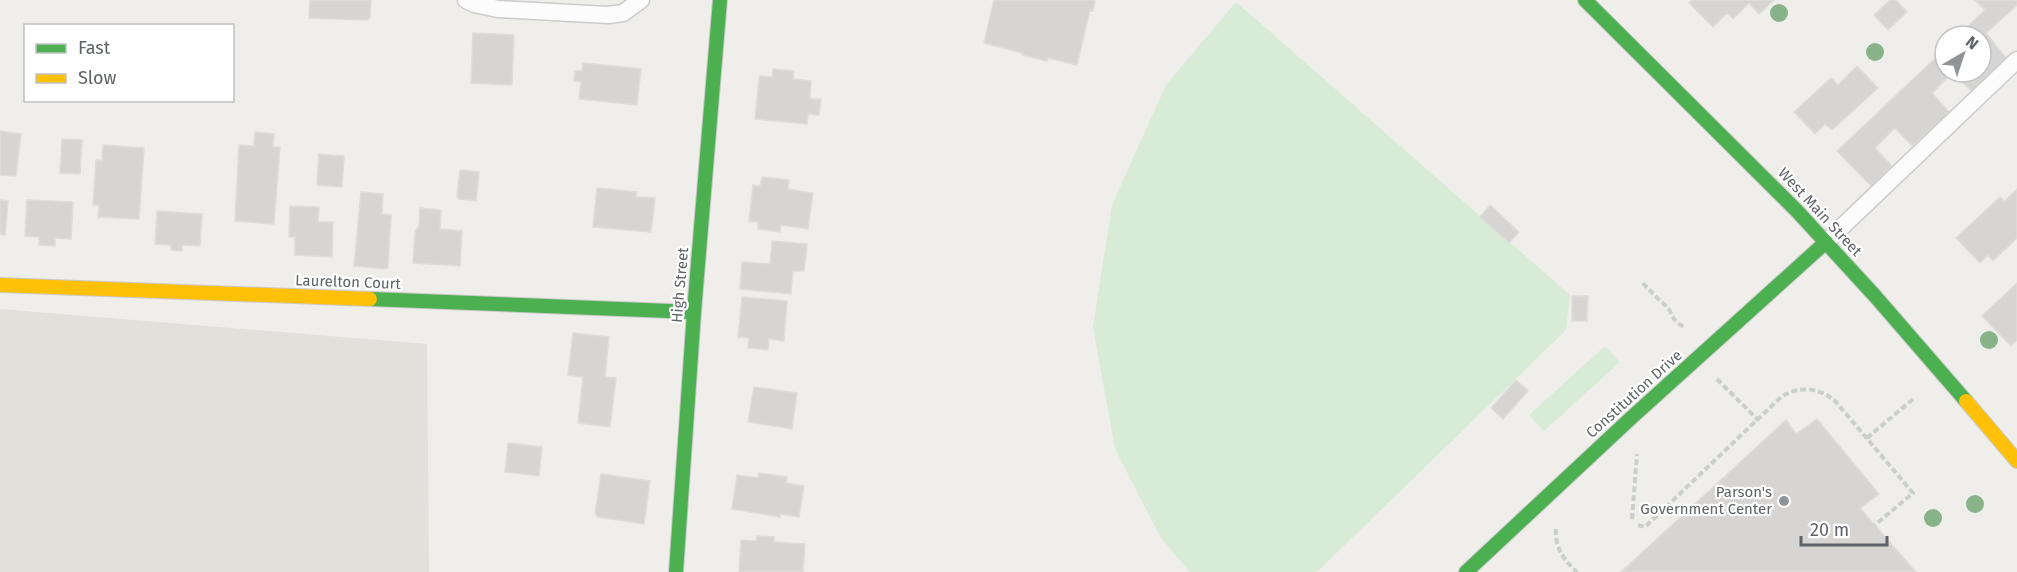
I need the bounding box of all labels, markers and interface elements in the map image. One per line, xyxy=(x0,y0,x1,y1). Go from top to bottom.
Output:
legend xyxy=(24,24,234,102)
north arrow xyxy=(1933,24,1993,84)
text: N xyxy=(1962,32,1982,53)
text: Fast xyxy=(78,37,111,59)
text: Slow xyxy=(78,67,117,89)
street label: West Main Street xyxy=(1774,164,1866,260)
street label: High Street xyxy=(668,246,692,323)
street label: Laurelton Court xyxy=(295,271,402,293)
street label: Constitution Drive xyxy=(1582,346,1686,442)
place label: Parson's Government Center xyxy=(1640,483,1772,518)
marker: Parson's Government Center xyxy=(1777,494,1791,508)
scale bar xyxy=(1801,509,1886,547)
text: 20 m xyxy=(1810,519,1849,541)

